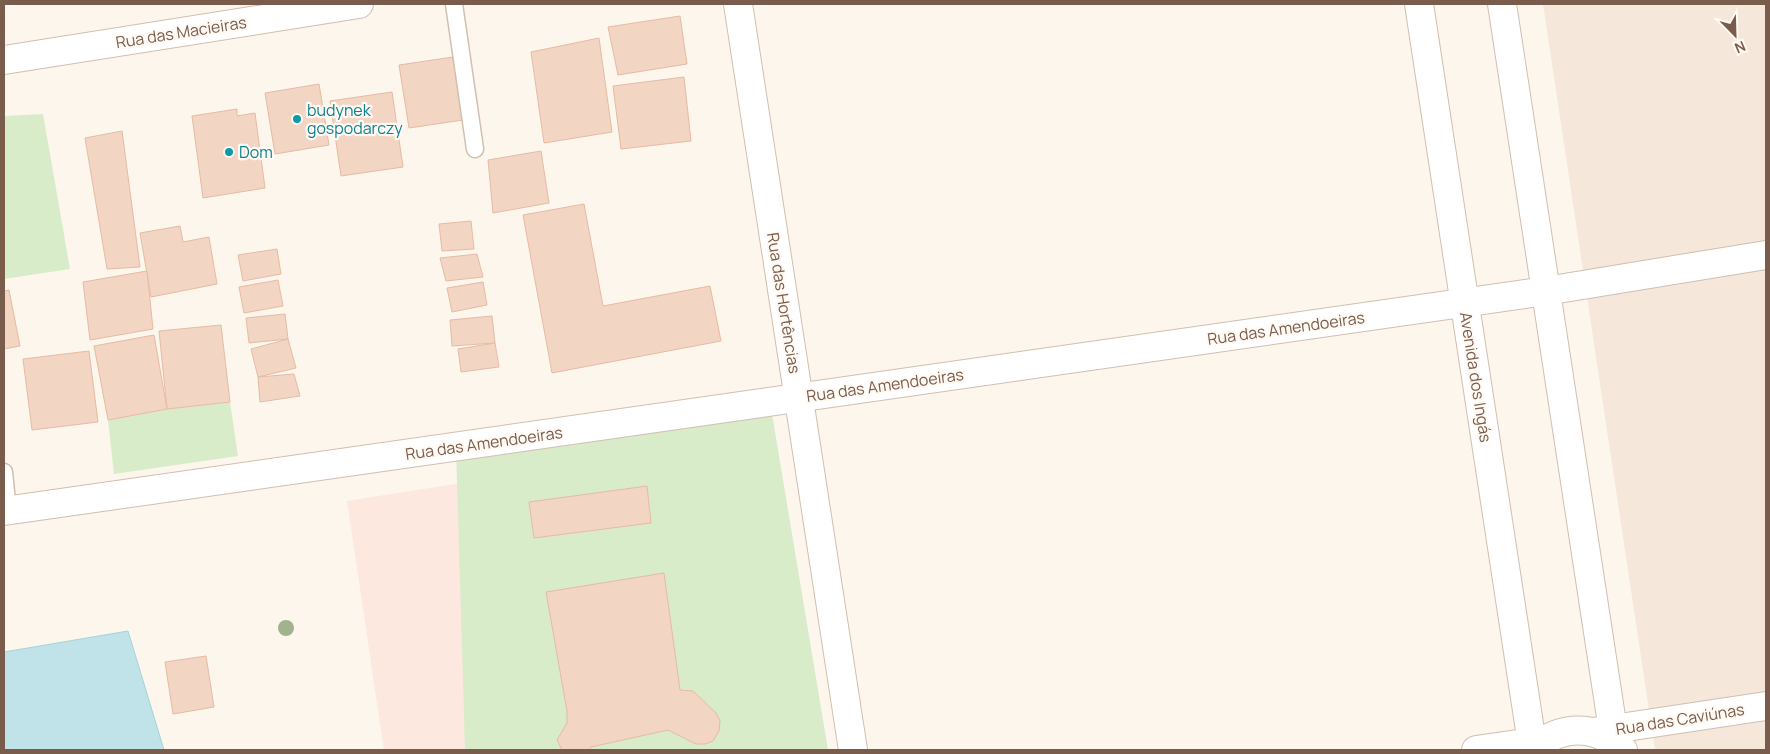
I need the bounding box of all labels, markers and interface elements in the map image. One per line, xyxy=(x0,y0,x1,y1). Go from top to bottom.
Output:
north arrow xyxy=(1710,10,1760,60)
street label: Rua das Macieiras xyxy=(114,11,248,53)
text: N xyxy=(1732,37,1749,58)
place label: budynek gospodarczy xyxy=(307,99,403,139)
marker: budynek gospodarczy xyxy=(291,113,303,125)
place label: Dom xyxy=(239,141,273,163)
marker: Dom xyxy=(223,146,235,158)
street label: Rua das Hortências xyxy=(762,231,806,375)
street label: Rua das Amendoeiras xyxy=(1206,306,1366,350)
street label: Avenida dos Ingás xyxy=(1455,310,1497,444)
street label: Rua das Amendoeiras xyxy=(805,363,965,407)
street label: Rua das Amendoeiras xyxy=(404,421,564,465)
street label: Rua das Caviúnas xyxy=(1614,698,1746,740)

